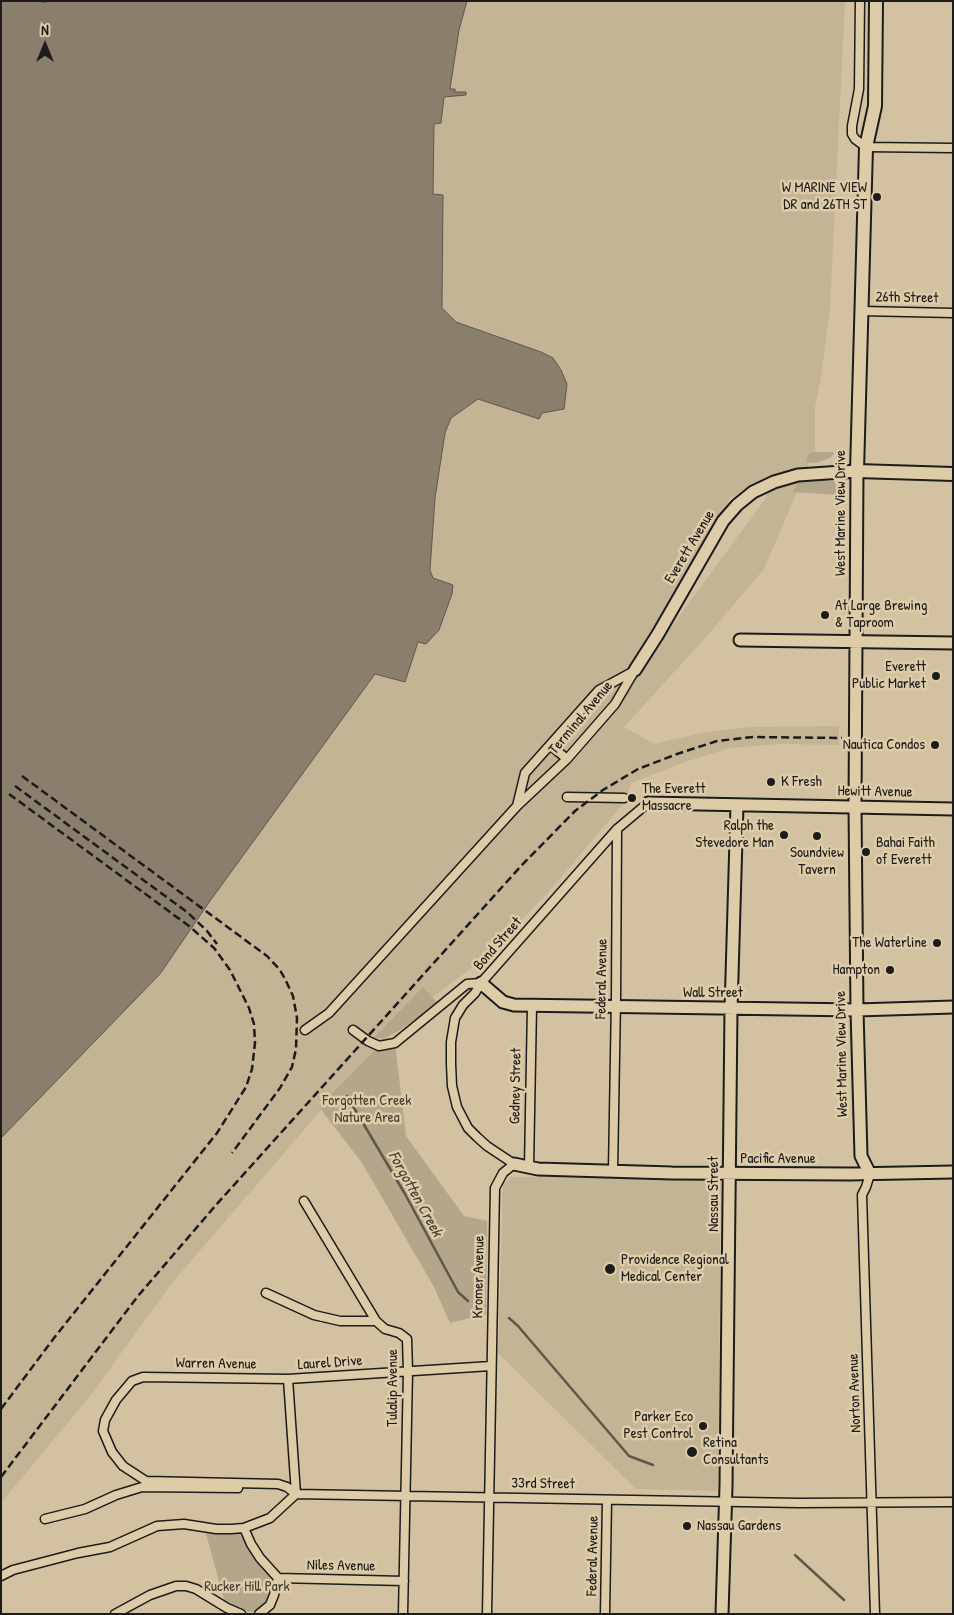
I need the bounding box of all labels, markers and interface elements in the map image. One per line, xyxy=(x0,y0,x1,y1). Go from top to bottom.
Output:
north arrow xyxy=(20,20,70,70)
text: N xyxy=(41,20,49,39)
place label: W MARINE VIEW DR and 26TH ST xyxy=(782,179,867,214)
marker: W MARINE VIEW DR and 26TH ST xyxy=(871,191,883,203)
street label: 26th Street xyxy=(875,288,939,308)
street label: West Marine View Drive xyxy=(832,450,850,576)
street label: Everett Avenue xyxy=(661,507,719,587)
place label: At Large Brewing & Taproom xyxy=(835,597,927,632)
marker: At Large Brewing & Taproom xyxy=(819,609,831,621)
place label: Everett Public Market xyxy=(852,658,926,693)
marker: Everett Public Market xyxy=(930,670,942,682)
street label: Terminal Avenue xyxy=(545,678,617,758)
place label: Nautica Condos xyxy=(843,736,925,754)
marker: Nautica Condos xyxy=(929,739,941,751)
place label: K Fresh xyxy=(781,773,822,791)
marker: K Fresh xyxy=(765,776,777,788)
place label: The Everett Massacre xyxy=(642,780,705,815)
street label: Hewitt Avenue xyxy=(837,782,913,802)
marker: The Everett Massacre xyxy=(626,792,638,804)
place label: Ralph the Stevedore Man xyxy=(695,817,774,852)
marker: Ralph the Stevedore Man xyxy=(778,829,790,841)
marker: Soundview Tavern xyxy=(811,830,823,842)
place label: Bahai Faith of Everett xyxy=(876,834,935,869)
place label: Soundview Tavern xyxy=(790,844,844,879)
marker: Bahai Faith of Everett xyxy=(860,846,872,858)
street label: Bond Street xyxy=(470,914,526,974)
place label: The Waterline xyxy=(852,934,927,952)
marker: The Waterline xyxy=(931,937,943,949)
street label: Federal Avenue xyxy=(592,939,612,1019)
place label: Hampton xyxy=(832,961,880,979)
marker: Hampton xyxy=(884,964,896,976)
street label: Wall Street xyxy=(683,984,743,1002)
street label: West Marine View Drive xyxy=(832,991,852,1117)
street label: Gedney Street xyxy=(506,1048,526,1124)
park label: Forgotten Creek Nature Area xyxy=(323,1092,411,1127)
water label: Forgotten Creek xyxy=(384,1148,446,1240)
street label: Pacific Avenue xyxy=(740,1150,816,1168)
street label: Nassau Street xyxy=(705,1156,723,1232)
street label: Kromer Avenue xyxy=(469,1235,489,1319)
place label: Providence Regional Medical Center xyxy=(621,1251,729,1286)
marker: Providence Regional Medical Center xyxy=(603,1262,617,1276)
street label: Tulalip Avenue xyxy=(384,1349,402,1427)
street label: Laurel Drive xyxy=(297,1352,363,1374)
street label: Norton Avenue xyxy=(845,1353,865,1433)
street label: Warren Avenue xyxy=(175,1354,257,1374)
place label: Parker Eco Pest Control xyxy=(623,1408,693,1443)
marker: Parker Eco Pest Control xyxy=(697,1420,709,1432)
place label: Retina Consultants xyxy=(703,1434,769,1469)
marker: Retina Consultants xyxy=(685,1445,699,1459)
street label: 33rd Street xyxy=(511,1474,575,1494)
street label: Federal Avenue xyxy=(583,1516,603,1596)
place label: Nassau Gardens xyxy=(697,1517,781,1535)
marker: Nassau Gardens xyxy=(681,1520,693,1532)
street label: Niles Avenue xyxy=(307,1556,375,1576)
park label: Rucker Hill Park xyxy=(204,1578,290,1596)

